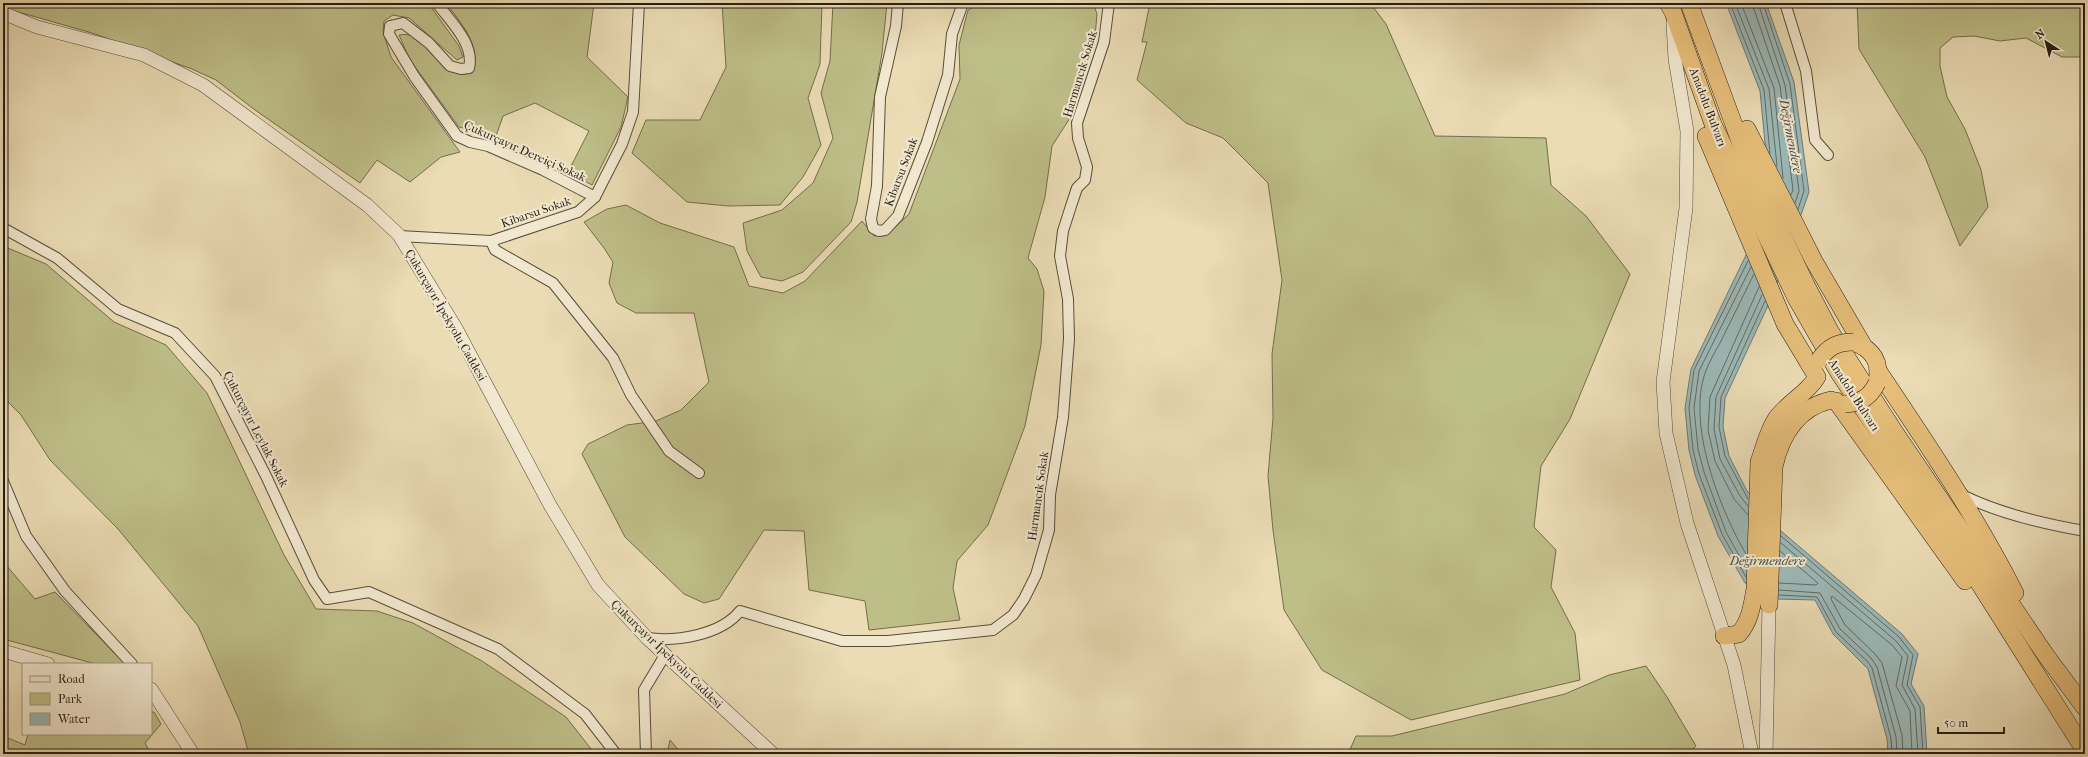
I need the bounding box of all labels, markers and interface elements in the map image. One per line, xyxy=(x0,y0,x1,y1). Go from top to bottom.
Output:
north arrow xyxy=(2026,22,2066,62)
text: N xyxy=(2033,26,2048,42)
street label: Harmancık Sokak xyxy=(1060,28,1100,119)
street label: Anadolu Bulvarı xyxy=(1686,65,1730,149)
water label: Değirmendere xyxy=(1776,97,1806,175)
street label: Çukurçayır Dereiçi Sokak xyxy=(461,118,589,186)
street label: Kibarsu Sokak xyxy=(881,135,921,209)
street label: Kibarsu Sokak xyxy=(499,193,574,231)
street label: Çukurçayır İpekyolu Caddesi xyxy=(402,246,491,384)
street label: Anadolu Bulvarı xyxy=(1825,355,1883,434)
street label: Çukurçayır Leylak Sokak xyxy=(220,369,292,491)
street label: Harmancık Sokak xyxy=(1025,450,1051,542)
water label: Değirmendere xyxy=(1728,553,1805,568)
street label: Çukurçayır İpekyolu Caddesi xyxy=(608,596,727,712)
legend xyxy=(22,663,152,735)
text: Road xyxy=(58,672,85,686)
text: Park xyxy=(58,692,83,706)
scale bar xyxy=(1938,709,2004,735)
text: Water xyxy=(57,712,91,726)
text: 50 m xyxy=(1944,716,1968,730)

